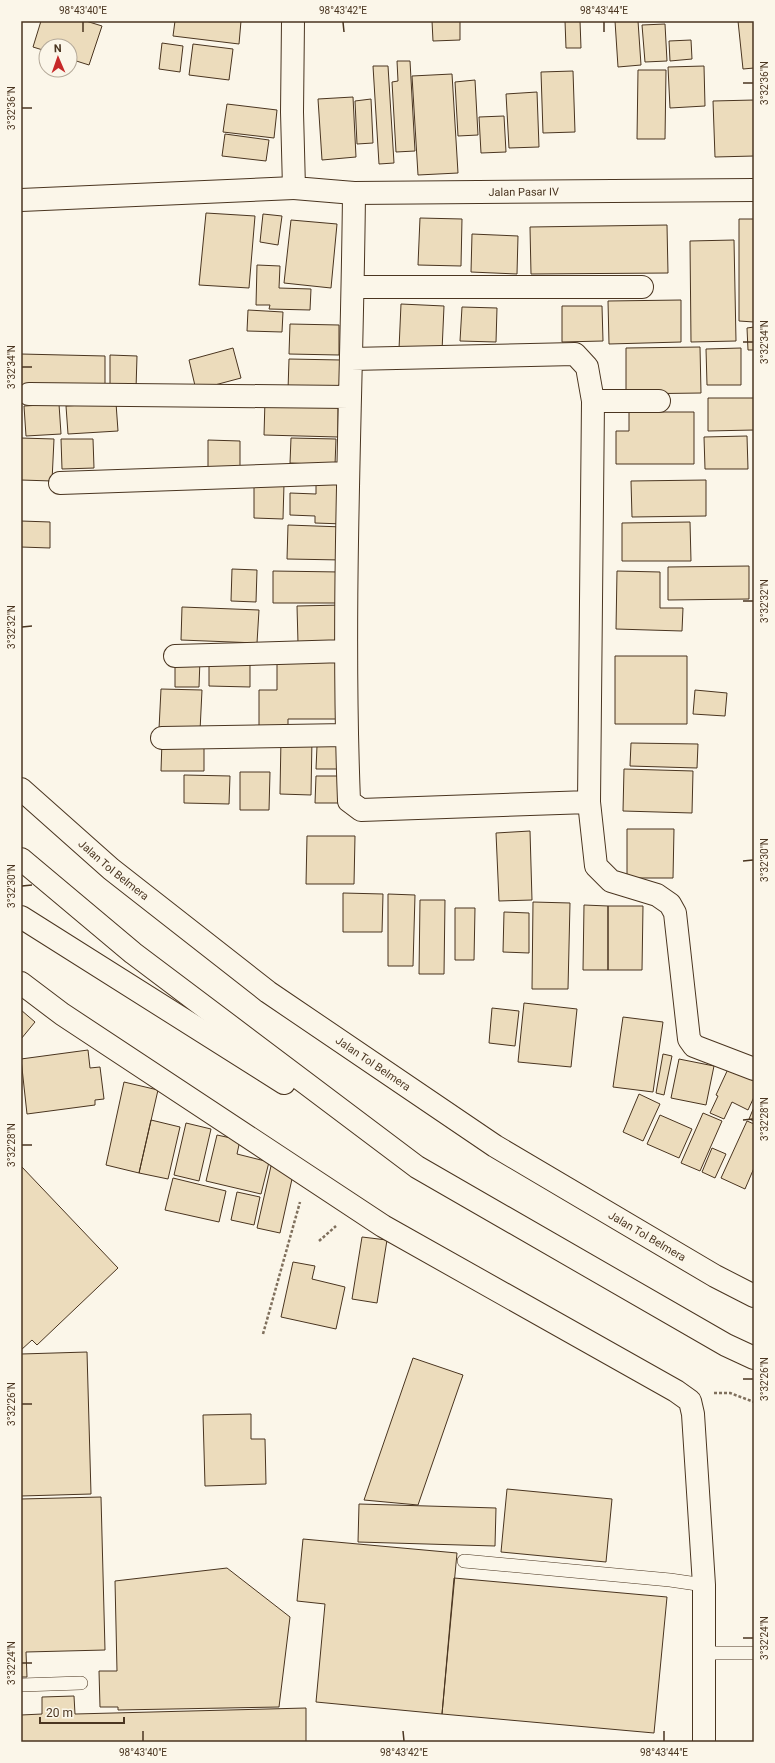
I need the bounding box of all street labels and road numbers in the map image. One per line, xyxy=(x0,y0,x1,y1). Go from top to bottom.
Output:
street label: Jalan Pasar IV xyxy=(488,185,559,199)
street label: Jalan Tol Belmera xyxy=(76,837,151,903)
street label: Jalan Tol Belmera xyxy=(333,1034,413,1094)
street label: Jalan Tol Belmera xyxy=(606,1209,688,1264)

